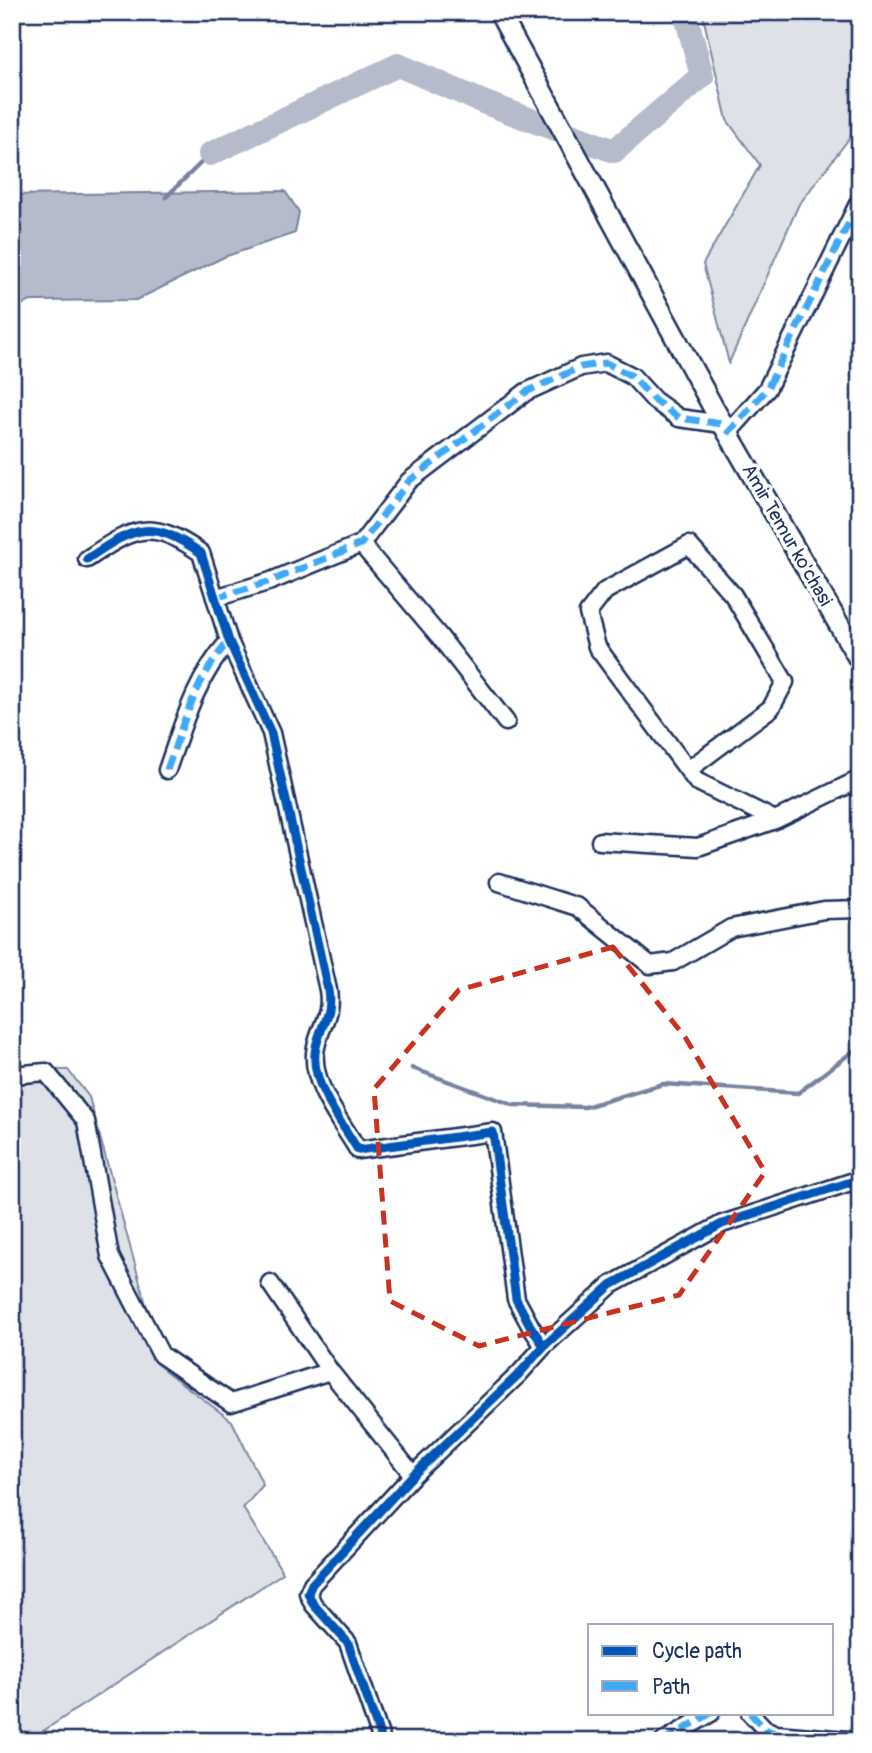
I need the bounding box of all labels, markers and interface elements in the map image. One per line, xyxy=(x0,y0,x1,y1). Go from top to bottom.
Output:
street label: Amir Temur ko'chasi xyxy=(737,460,837,610)
legend xyxy=(588,1624,834,1714)
text: Cycle path xyxy=(652,1638,742,1665)
text: Path xyxy=(652,1674,690,1701)

